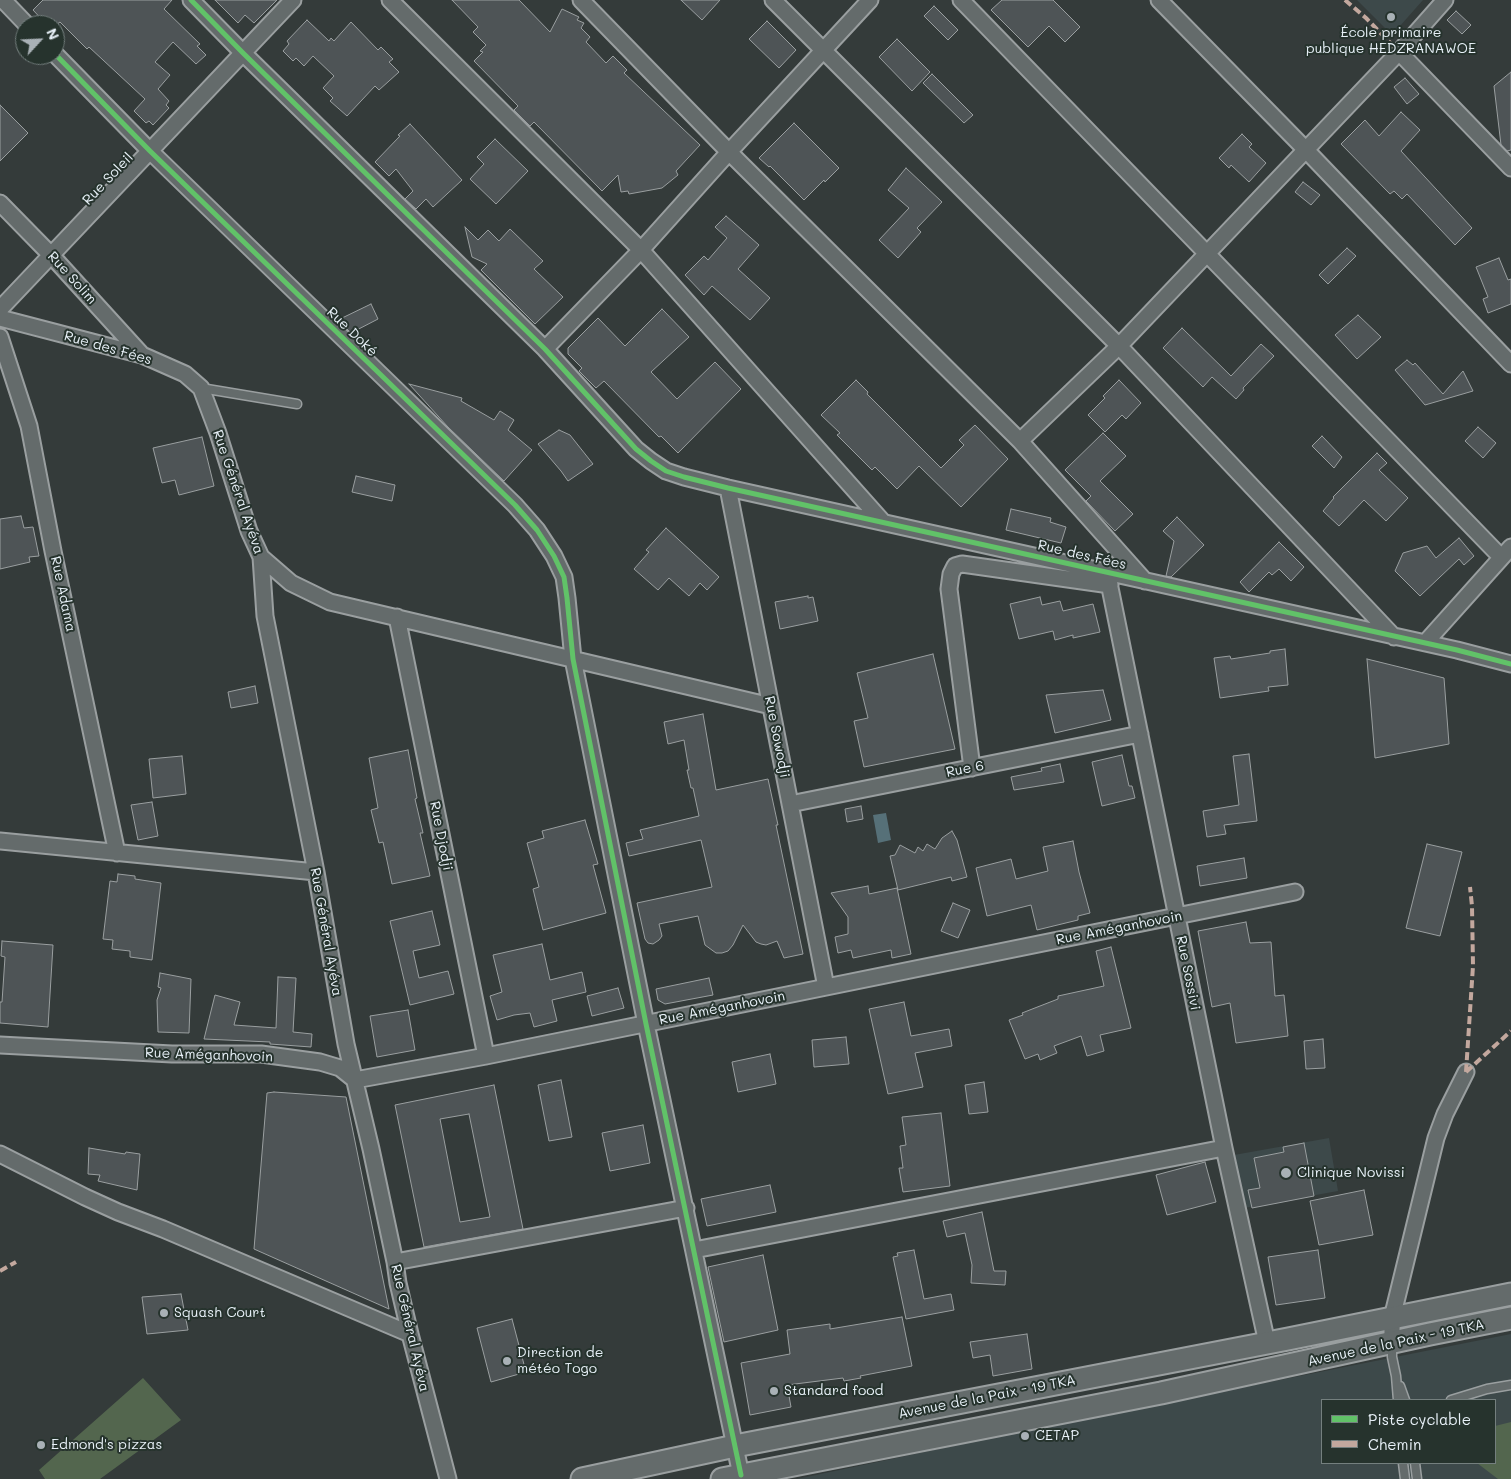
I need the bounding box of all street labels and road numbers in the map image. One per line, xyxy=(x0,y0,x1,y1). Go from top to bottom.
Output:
street label: Rue Soleil xyxy=(79,149,137,209)
street label: Rue Solim xyxy=(44,248,100,308)
street label: Rue Doké xyxy=(323,304,381,360)
street label: Rue des Fées xyxy=(62,327,154,369)
street label: Rue Général Ayéva xyxy=(209,428,267,556)
street label: Rue des Fées xyxy=(1036,537,1128,573)
street label: Rue Adama xyxy=(47,555,79,633)
street label: Rue Sowodji xyxy=(761,695,793,779)
street label: Rue 6 xyxy=(945,757,985,781)
street label: Rue Djodji xyxy=(426,800,456,872)
street label: Rue Général Ayéva xyxy=(306,866,346,998)
street label: Rue Améganhovoin xyxy=(1055,908,1183,948)
street label: Rue Sossivi xyxy=(1173,934,1203,1012)
street label: Rue Améganhovoin xyxy=(658,988,786,1028)
street label: Rue Améganhovoin xyxy=(145,1044,273,1066)
street label: Rue Général Ayéva xyxy=(387,1263,433,1393)
street label: Avenue de la Paix - 19 TKA xyxy=(1306,1316,1486,1370)
street label: Avenue de la Paix - 19 TKA xyxy=(897,1372,1077,1422)

